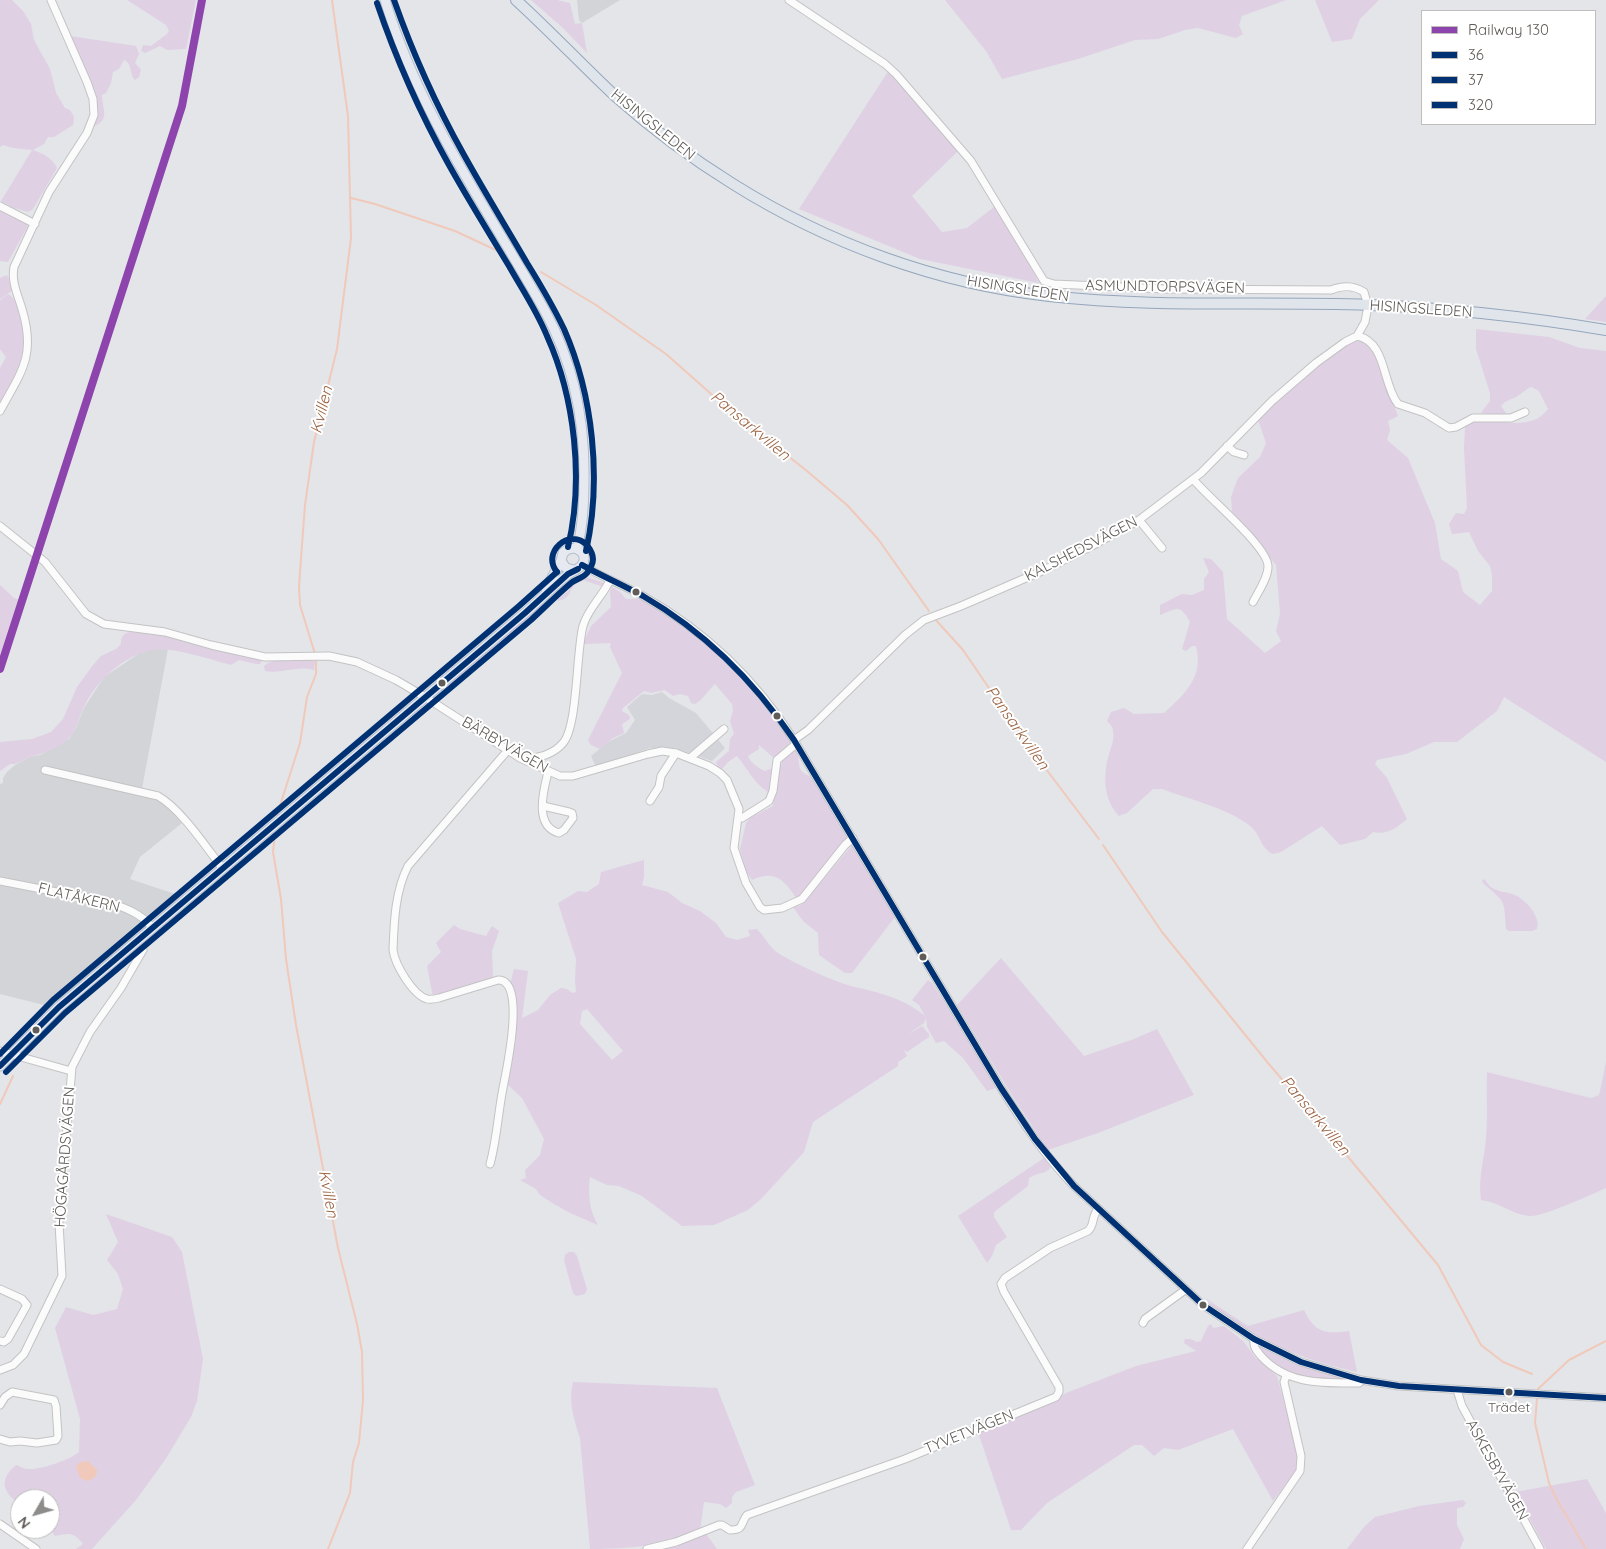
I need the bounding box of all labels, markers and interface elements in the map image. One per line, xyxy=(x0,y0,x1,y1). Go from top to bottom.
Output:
legend xyxy=(1421,10,1596,125)
text: Railway 130 xyxy=(1468,20,1549,39)
text: 36 xyxy=(1468,45,1484,64)
text: 37 xyxy=(1468,70,1484,89)
street label: HISINGSLEDEN xyxy=(607,86,699,164)
text: 320 xyxy=(1468,95,1493,114)
street label: HISINGSLEDEN xyxy=(966,272,1070,306)
street label: ASMUNDTORPSVÄGEN xyxy=(1085,277,1245,297)
street label: HISINGSLEDEN xyxy=(1369,296,1473,322)
water label: Kvillen xyxy=(307,384,337,436)
water label: Pansarkvillen xyxy=(706,387,794,465)
street label: KALSHEDSVÄGEN xyxy=(1022,513,1140,585)
unlabelled marker xyxy=(631,587,641,597)
unlabelled marker xyxy=(437,678,447,688)
water label: Pansarkvillen xyxy=(981,682,1053,774)
unlabelled marker xyxy=(772,711,782,721)
street label: BÄRBYVÄGEN xyxy=(459,713,551,777)
street label: FLATÅKERN xyxy=(36,879,122,917)
unlabelled marker xyxy=(918,952,928,962)
unlabelled marker xyxy=(31,1025,41,1035)
water label: Pansarkvillen xyxy=(1276,1072,1354,1160)
street label: HÖGAGÅRDSVÄGEN xyxy=(51,1086,79,1228)
water label: Kvillen xyxy=(314,1169,342,1219)
unlabelled marker xyxy=(1198,1300,1208,1310)
marker: Trädet xyxy=(1504,1387,1514,1397)
place label: Trädet xyxy=(1488,1400,1530,1416)
street label: TYVETVÄGEN xyxy=(922,1406,1016,1458)
street label: ASKESBYVÄGEN xyxy=(1462,1416,1532,1524)
north arrow xyxy=(10,1489,60,1539)
text: N xyxy=(14,1513,34,1532)

